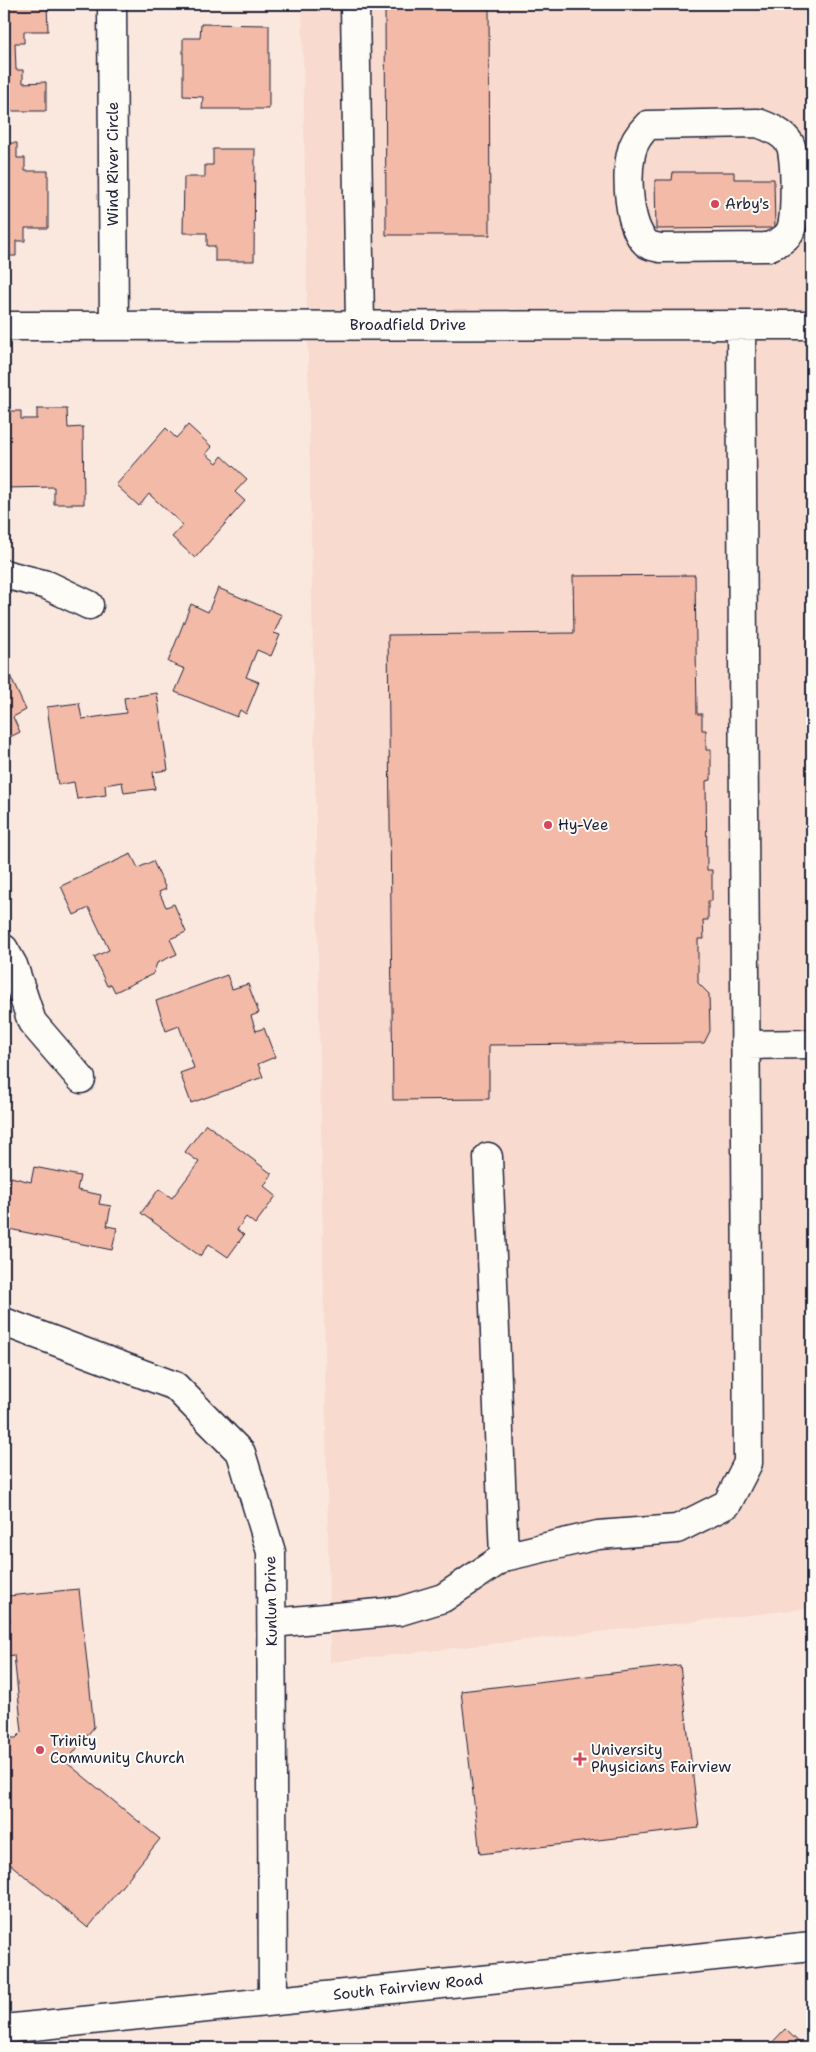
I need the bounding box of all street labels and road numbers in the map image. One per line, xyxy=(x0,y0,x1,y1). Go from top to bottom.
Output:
street label: Wind River Circle xyxy=(103,102,123,226)
street label: Broadfield Drive xyxy=(350,315,466,335)
street label: Kunlun Drive xyxy=(260,1556,282,1646)
street label: South Fairview Road xyxy=(332,1969,484,2005)

